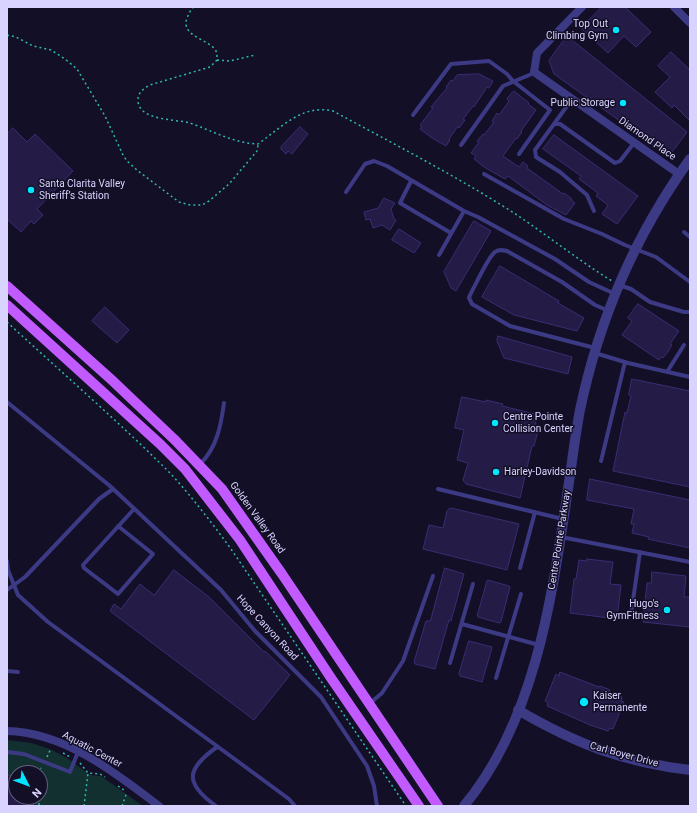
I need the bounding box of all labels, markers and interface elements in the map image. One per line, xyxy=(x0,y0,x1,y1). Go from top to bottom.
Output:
place label: Top Out Climbing Gym xyxy=(546,18,608,42)
marker: Top Out Climbing Gym xyxy=(611,25,621,35)
place label: Public Storage xyxy=(551,97,615,109)
marker: Public Storage xyxy=(618,98,628,108)
street label: Diamond Place xyxy=(616,115,678,163)
place label: Santa Clarita Valley Sheriff’s Station xyxy=(39,178,125,202)
marker: Santa Clarita Valley Sheriff’s Station xyxy=(26,185,36,195)
place label: Centre Pointe Collision Center xyxy=(503,411,573,434)
marker: Centre Pointe Collision Center xyxy=(490,418,500,428)
place label: Harley-Davidson xyxy=(504,466,576,478)
marker: Harley-Davidson xyxy=(491,467,501,477)
street label: Golden Valley Road xyxy=(227,480,287,556)
street label: Centre Pointe Parkway xyxy=(546,489,574,591)
street label: Hope Canyon Road xyxy=(234,593,300,663)
place label: Hugo's GymFitness xyxy=(606,598,659,622)
marker: Hugo's GymFitness xyxy=(662,605,672,615)
place label: Kaiser Permanente xyxy=(593,690,647,714)
marker: Kaiser Permanente xyxy=(578,696,590,708)
street label: Aquatic Center xyxy=(60,729,124,771)
street label: Carl Boyer Drive xyxy=(588,740,660,770)
north arrow xyxy=(8,765,48,805)
text: N xyxy=(29,785,44,800)

